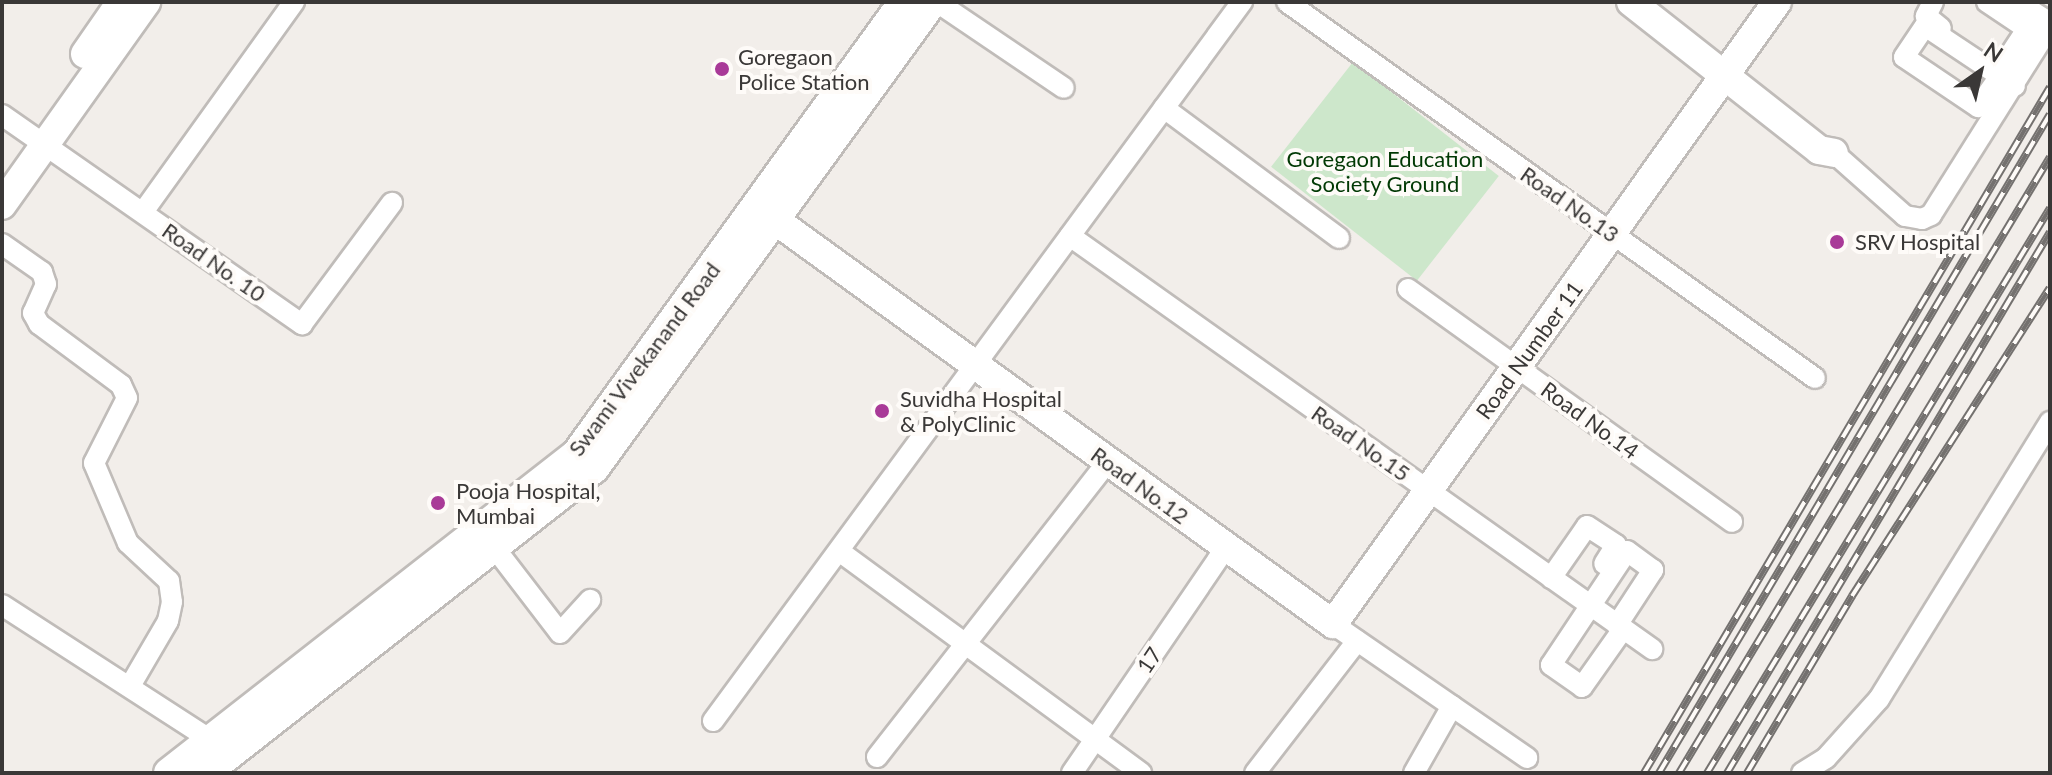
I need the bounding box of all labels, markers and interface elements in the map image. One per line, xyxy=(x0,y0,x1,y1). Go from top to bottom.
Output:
north arrow xyxy=(1940,32,2020,112)
text: N xyxy=(1979,36,2008,68)
place label: Goregaon Police Station xyxy=(738,43,870,94)
marker: Goregaon Police Station xyxy=(713,60,731,78)
park label: Goregaon Education Society Ground xyxy=(1287,145,1483,196)
street label: Road No.13 xyxy=(1516,160,1624,248)
street label: Road No. 10 xyxy=(157,217,271,307)
place label: SRV Hospital xyxy=(1855,229,1981,255)
marker: SRV Hospital xyxy=(1826,231,1848,253)
street label: Swami Vivekanand Road xyxy=(562,257,726,461)
street label: Road Number 11 xyxy=(1470,276,1588,424)
street label: Road No.14 xyxy=(1536,376,1644,464)
place label: Suvidha Hospital & PolyClinic xyxy=(900,385,1062,436)
street label: Road No.15 xyxy=(1307,399,1415,487)
marker: Suvidha Hospital & PolyClinic xyxy=(871,400,893,422)
street label: Road No.12 xyxy=(1086,441,1194,529)
place label: Pooja Hospital, Mumbai xyxy=(456,477,600,528)
marker: Pooja Hospital, Mumbai xyxy=(427,492,449,514)
street label: 17 xyxy=(1131,642,1167,678)

